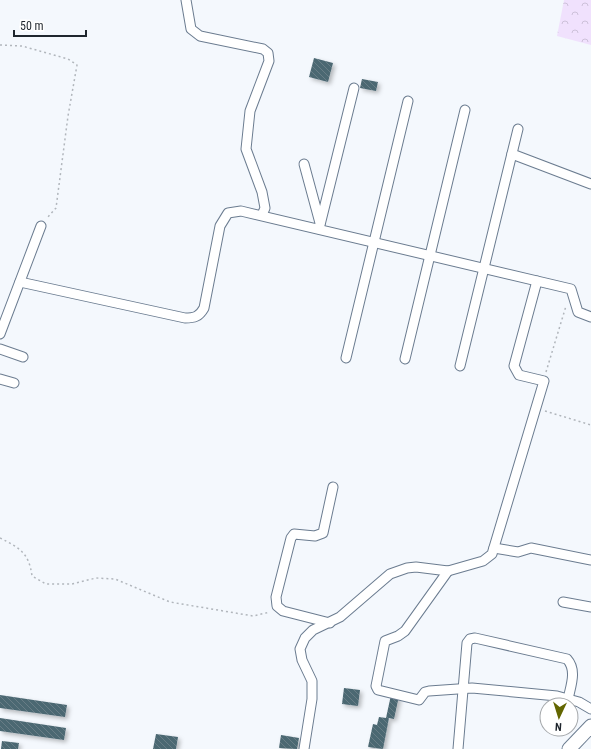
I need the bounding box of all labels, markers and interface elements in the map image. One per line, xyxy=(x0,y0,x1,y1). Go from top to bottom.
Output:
scale bar xyxy=(14,12,86,38)
text: 50 m xyxy=(20,19,44,33)
north arrow xyxy=(539,697,579,737)
text: N xyxy=(554,720,562,733)

